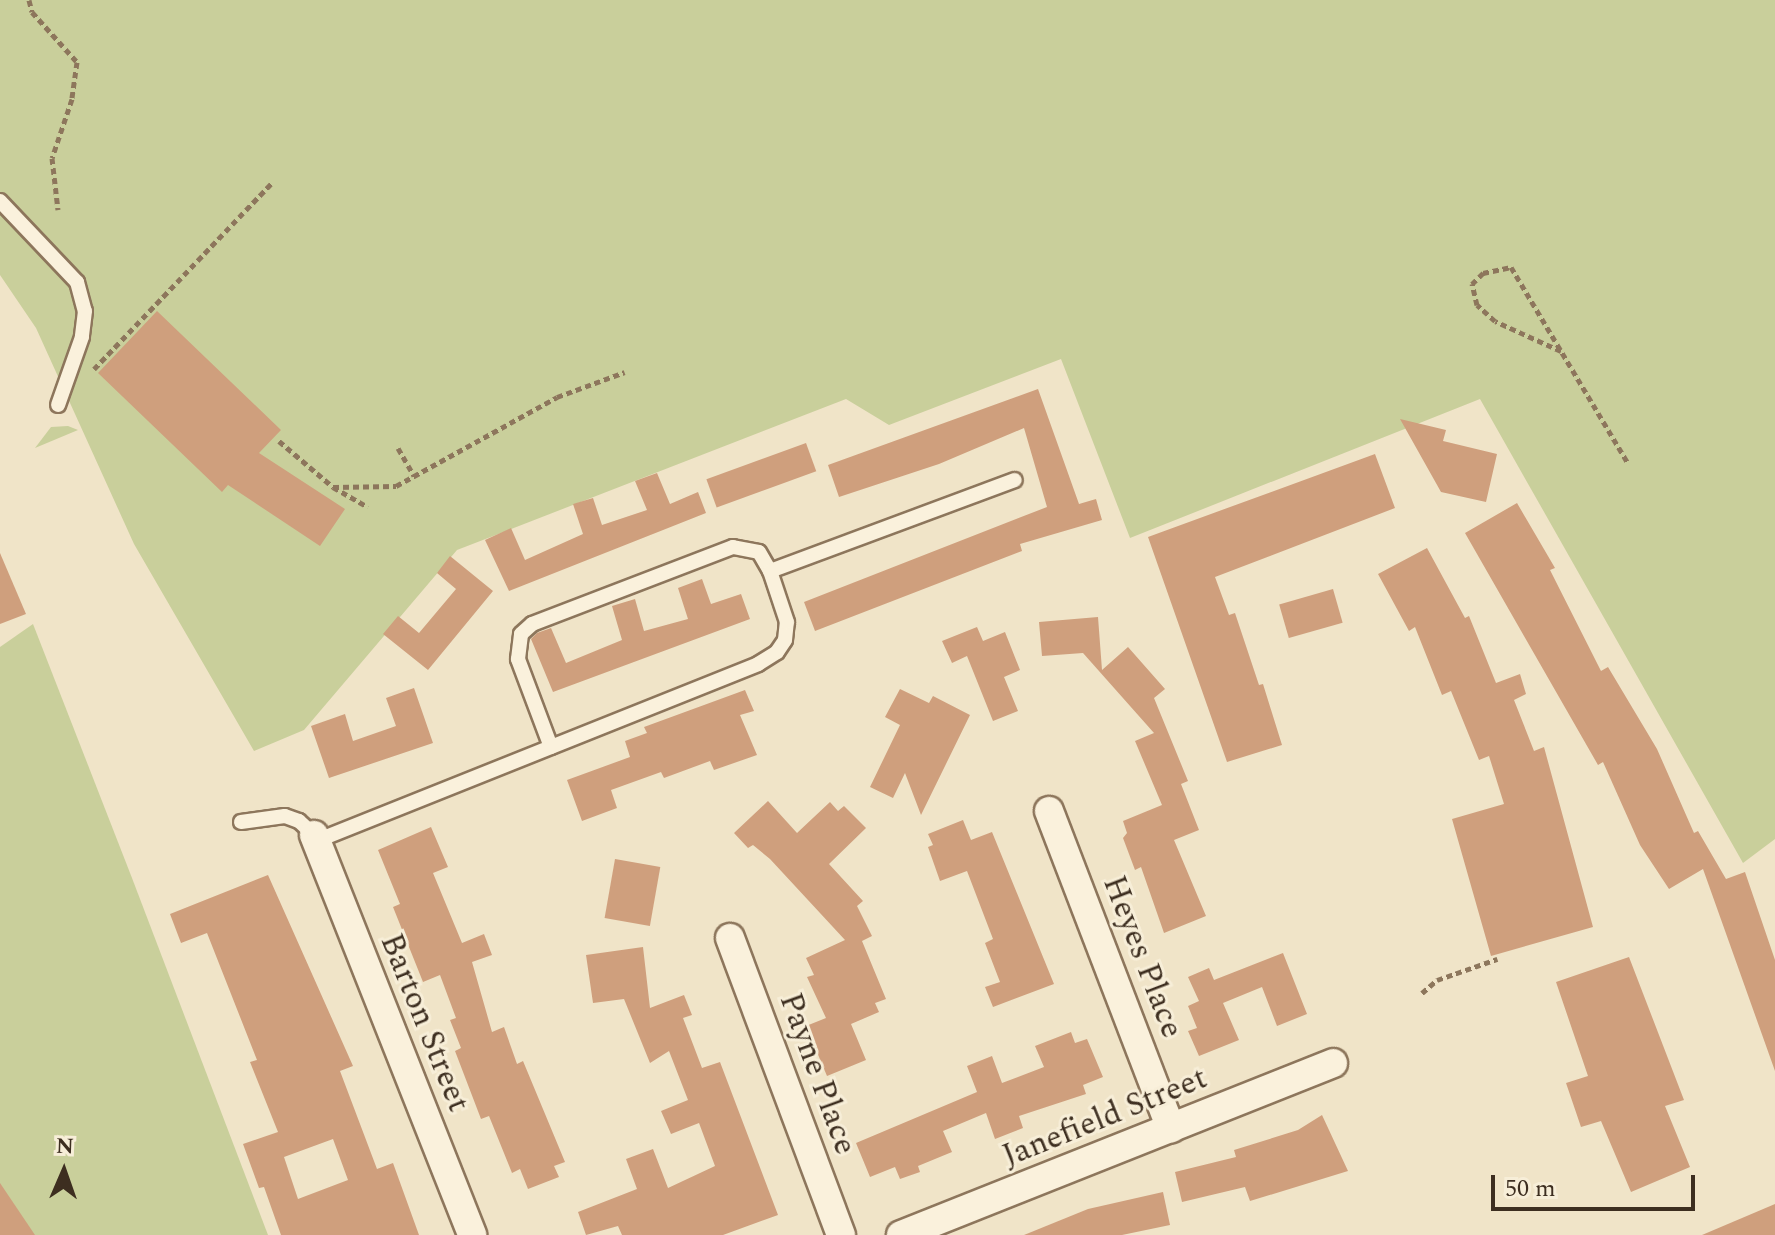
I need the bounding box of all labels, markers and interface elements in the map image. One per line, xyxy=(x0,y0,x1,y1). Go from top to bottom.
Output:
street label: Heyes Place xyxy=(1094,871,1190,1043)
street label: Barton Street xyxy=(371,928,477,1118)
street label: Payne Place xyxy=(770,988,864,1160)
street label: Janefield Street xyxy=(997,1060,1213,1176)
text: N xyxy=(55,1130,74,1163)
north arrow xyxy=(24,1131,104,1211)
scale bar xyxy=(1495,1159,1699,1209)
text: 50 m xyxy=(1505,1171,1556,1207)

